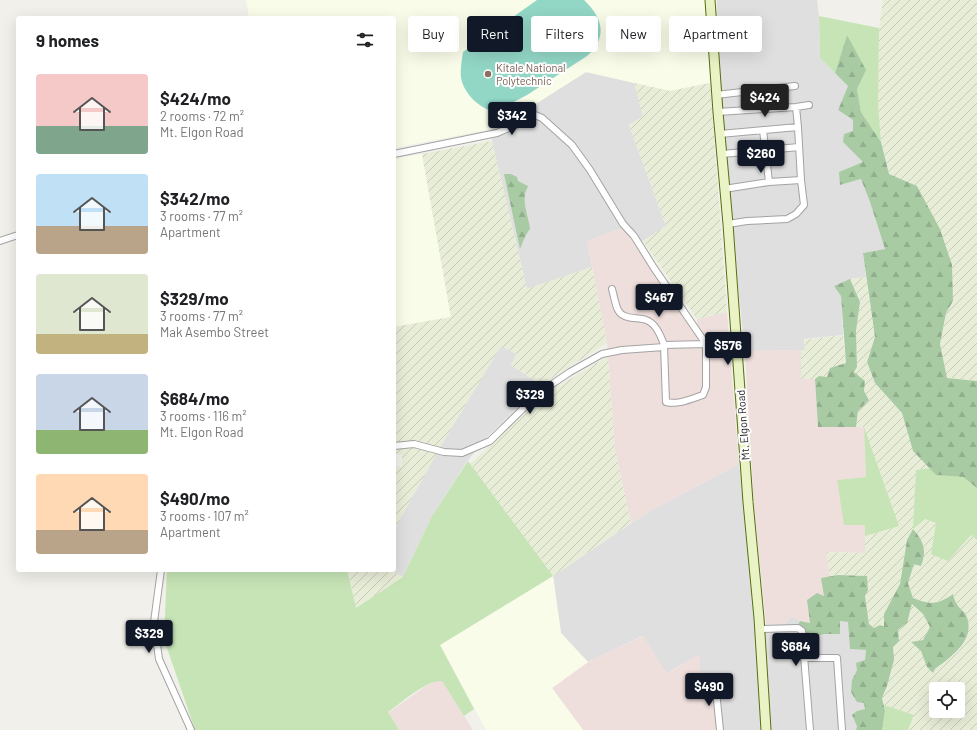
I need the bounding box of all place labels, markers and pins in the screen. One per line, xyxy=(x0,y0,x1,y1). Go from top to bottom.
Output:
place label: Kitale National Polytechnic xyxy=(496,61,566,87)
marker: Kitale National Polytechnic xyxy=(483,69,493,79)
pin: $424 xyxy=(741,84,789,118)
pin: $342 xyxy=(488,102,536,136)
pin: $260 xyxy=(737,140,785,174)
pin: $467 xyxy=(635,284,683,318)
pin: $576 xyxy=(704,332,752,366)
pin: $329 xyxy=(506,381,554,415)
pin: $329 xyxy=(125,620,173,654)
pin: $684 xyxy=(772,633,820,667)
pin: $490 xyxy=(685,673,733,707)

